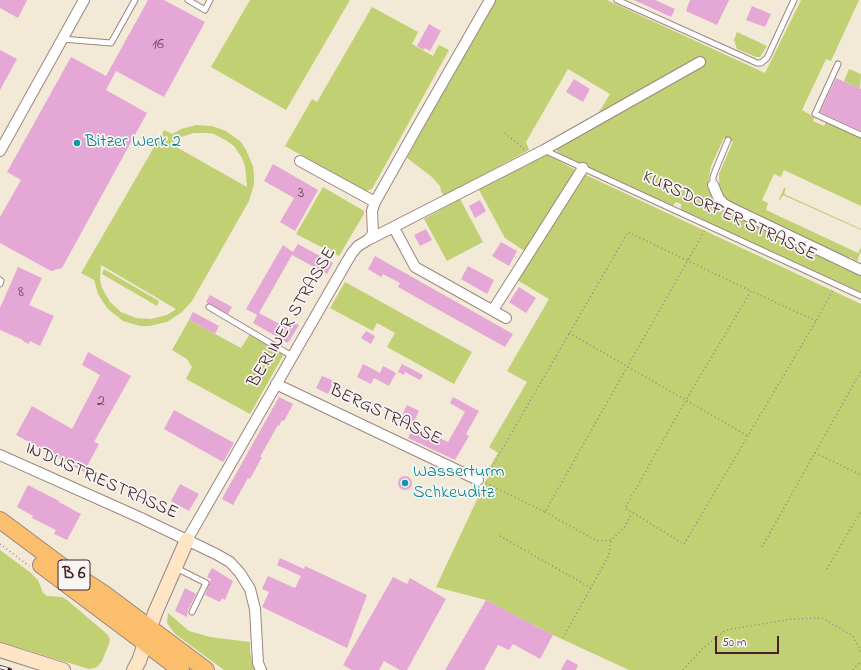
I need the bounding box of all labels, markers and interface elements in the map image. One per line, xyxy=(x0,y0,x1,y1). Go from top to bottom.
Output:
house number: 16 xyxy=(152,35,164,55)
place label: Bitzer Werk 2 xyxy=(85,132,181,154)
marker: Bitzer Werk 2 xyxy=(72,138,82,148)
street label: KURSDORFER STRASSE xyxy=(639,167,819,267)
house number: 3 xyxy=(298,184,304,204)
street label: BERLINER STRASSE xyxy=(244,244,342,392)
house number: 8 xyxy=(18,283,24,303)
street label: BERGSTRASSE xyxy=(325,381,445,451)
house number: 2 xyxy=(97,392,105,412)
street label: INDUSTRIESTRASSE xyxy=(21,439,181,525)
place label: Wasserturm Schkeuditz xyxy=(413,462,504,504)
marker: Wasserturm Schkeuditz xyxy=(400,478,410,488)
road number: B 6 xyxy=(58,560,90,590)
scale bar xyxy=(717,628,781,654)
text: 50 m xyxy=(722,634,746,652)

